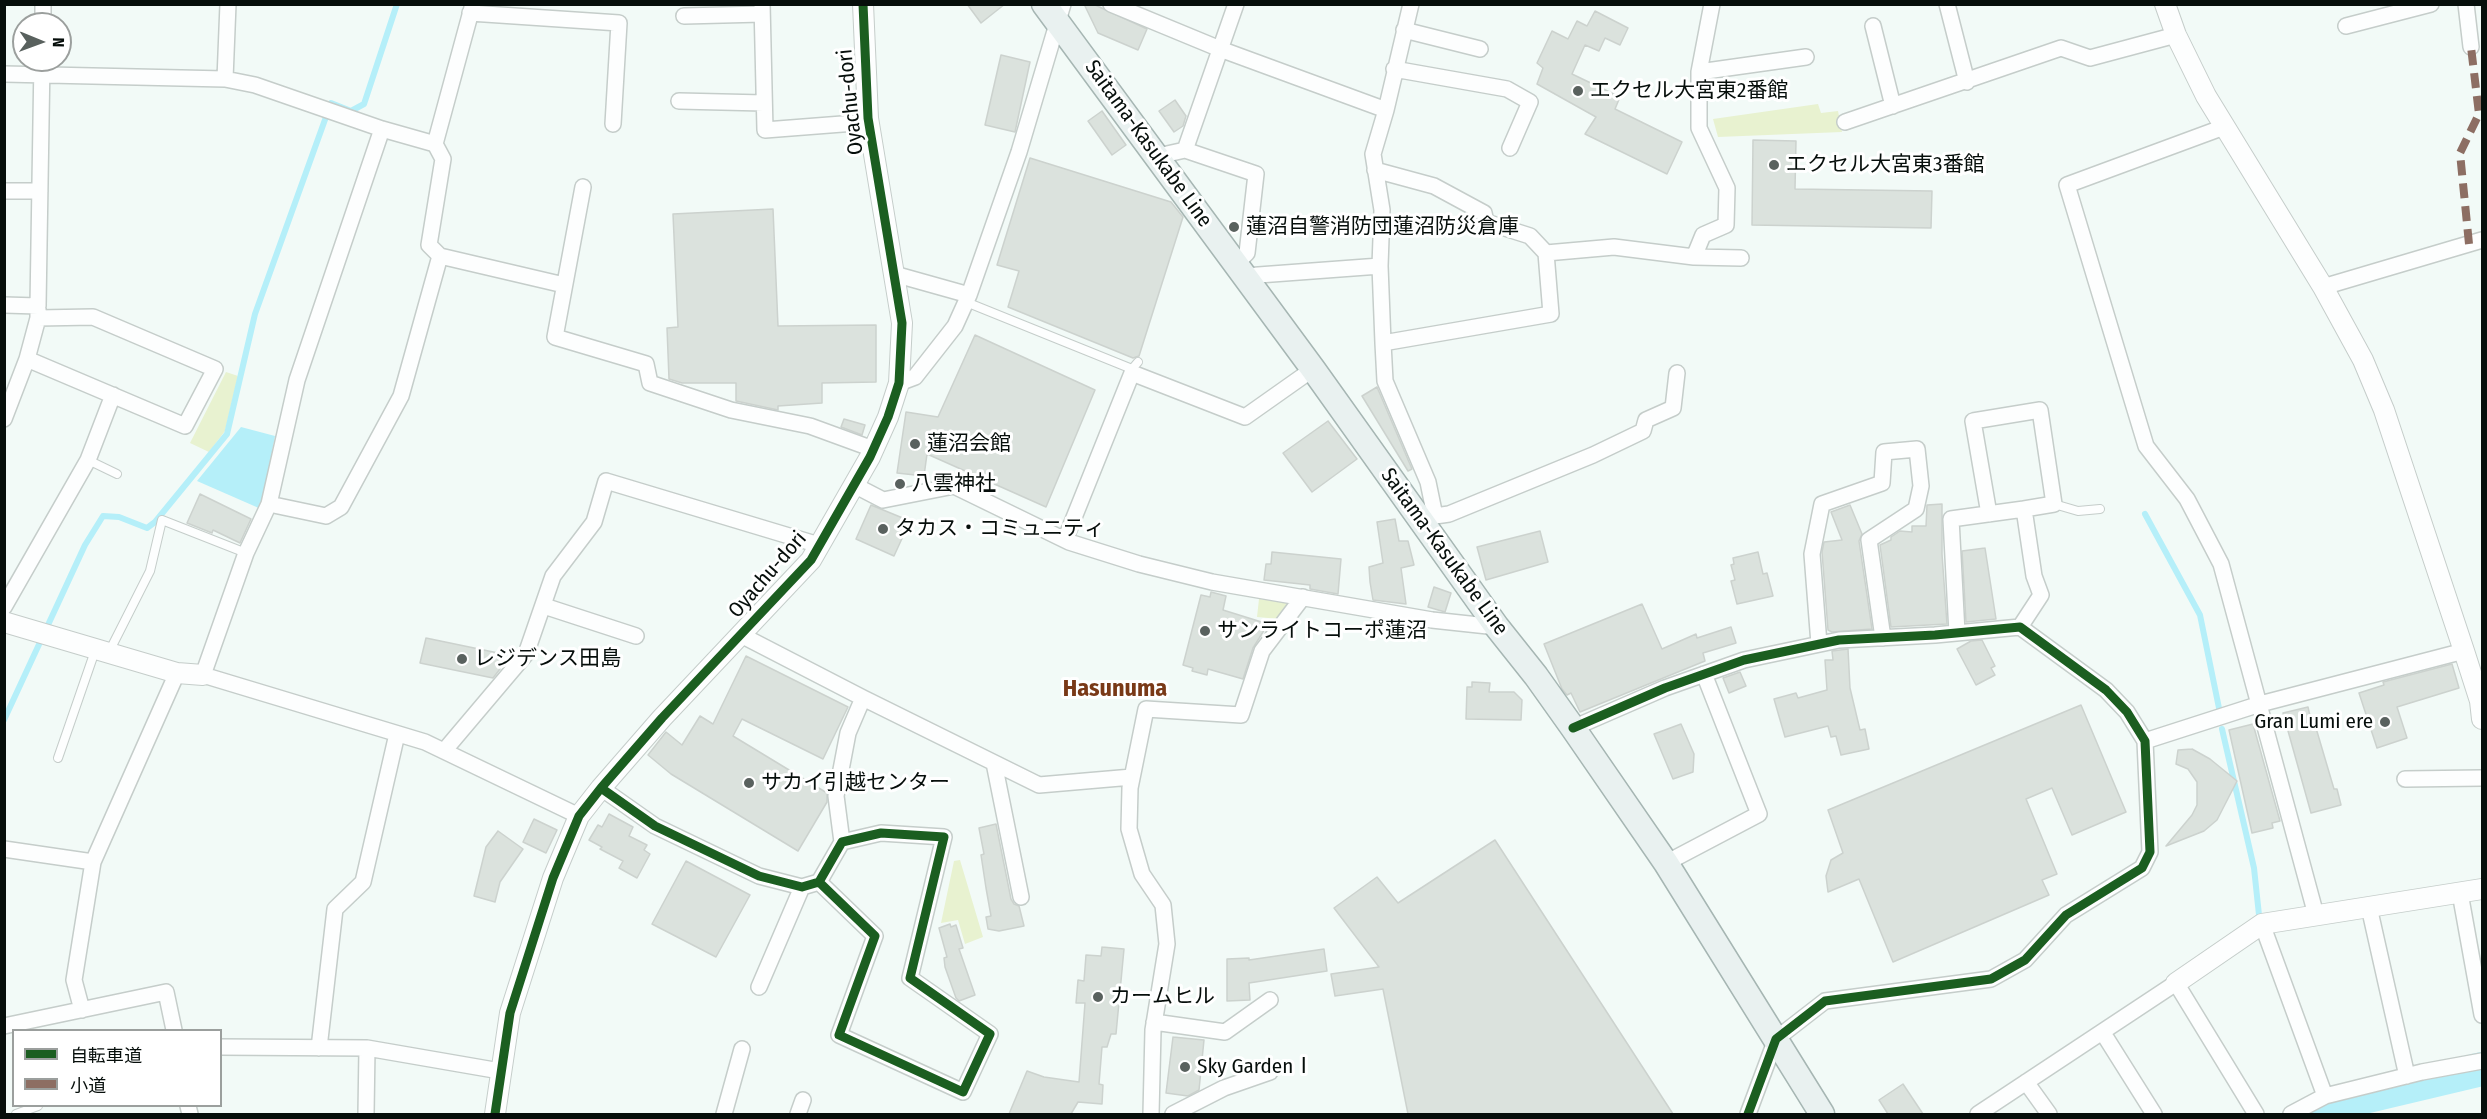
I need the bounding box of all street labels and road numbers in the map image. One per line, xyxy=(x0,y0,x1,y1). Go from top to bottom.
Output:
street label: Oyachu-dori xyxy=(833,48,869,156)
street label: Saitama-Kasukabe Line xyxy=(1079,56,1217,232)
street label: Saitama-Kasukabe Line xyxy=(1375,464,1513,640)
street label: Oyachu-dori xyxy=(724,527,812,623)

